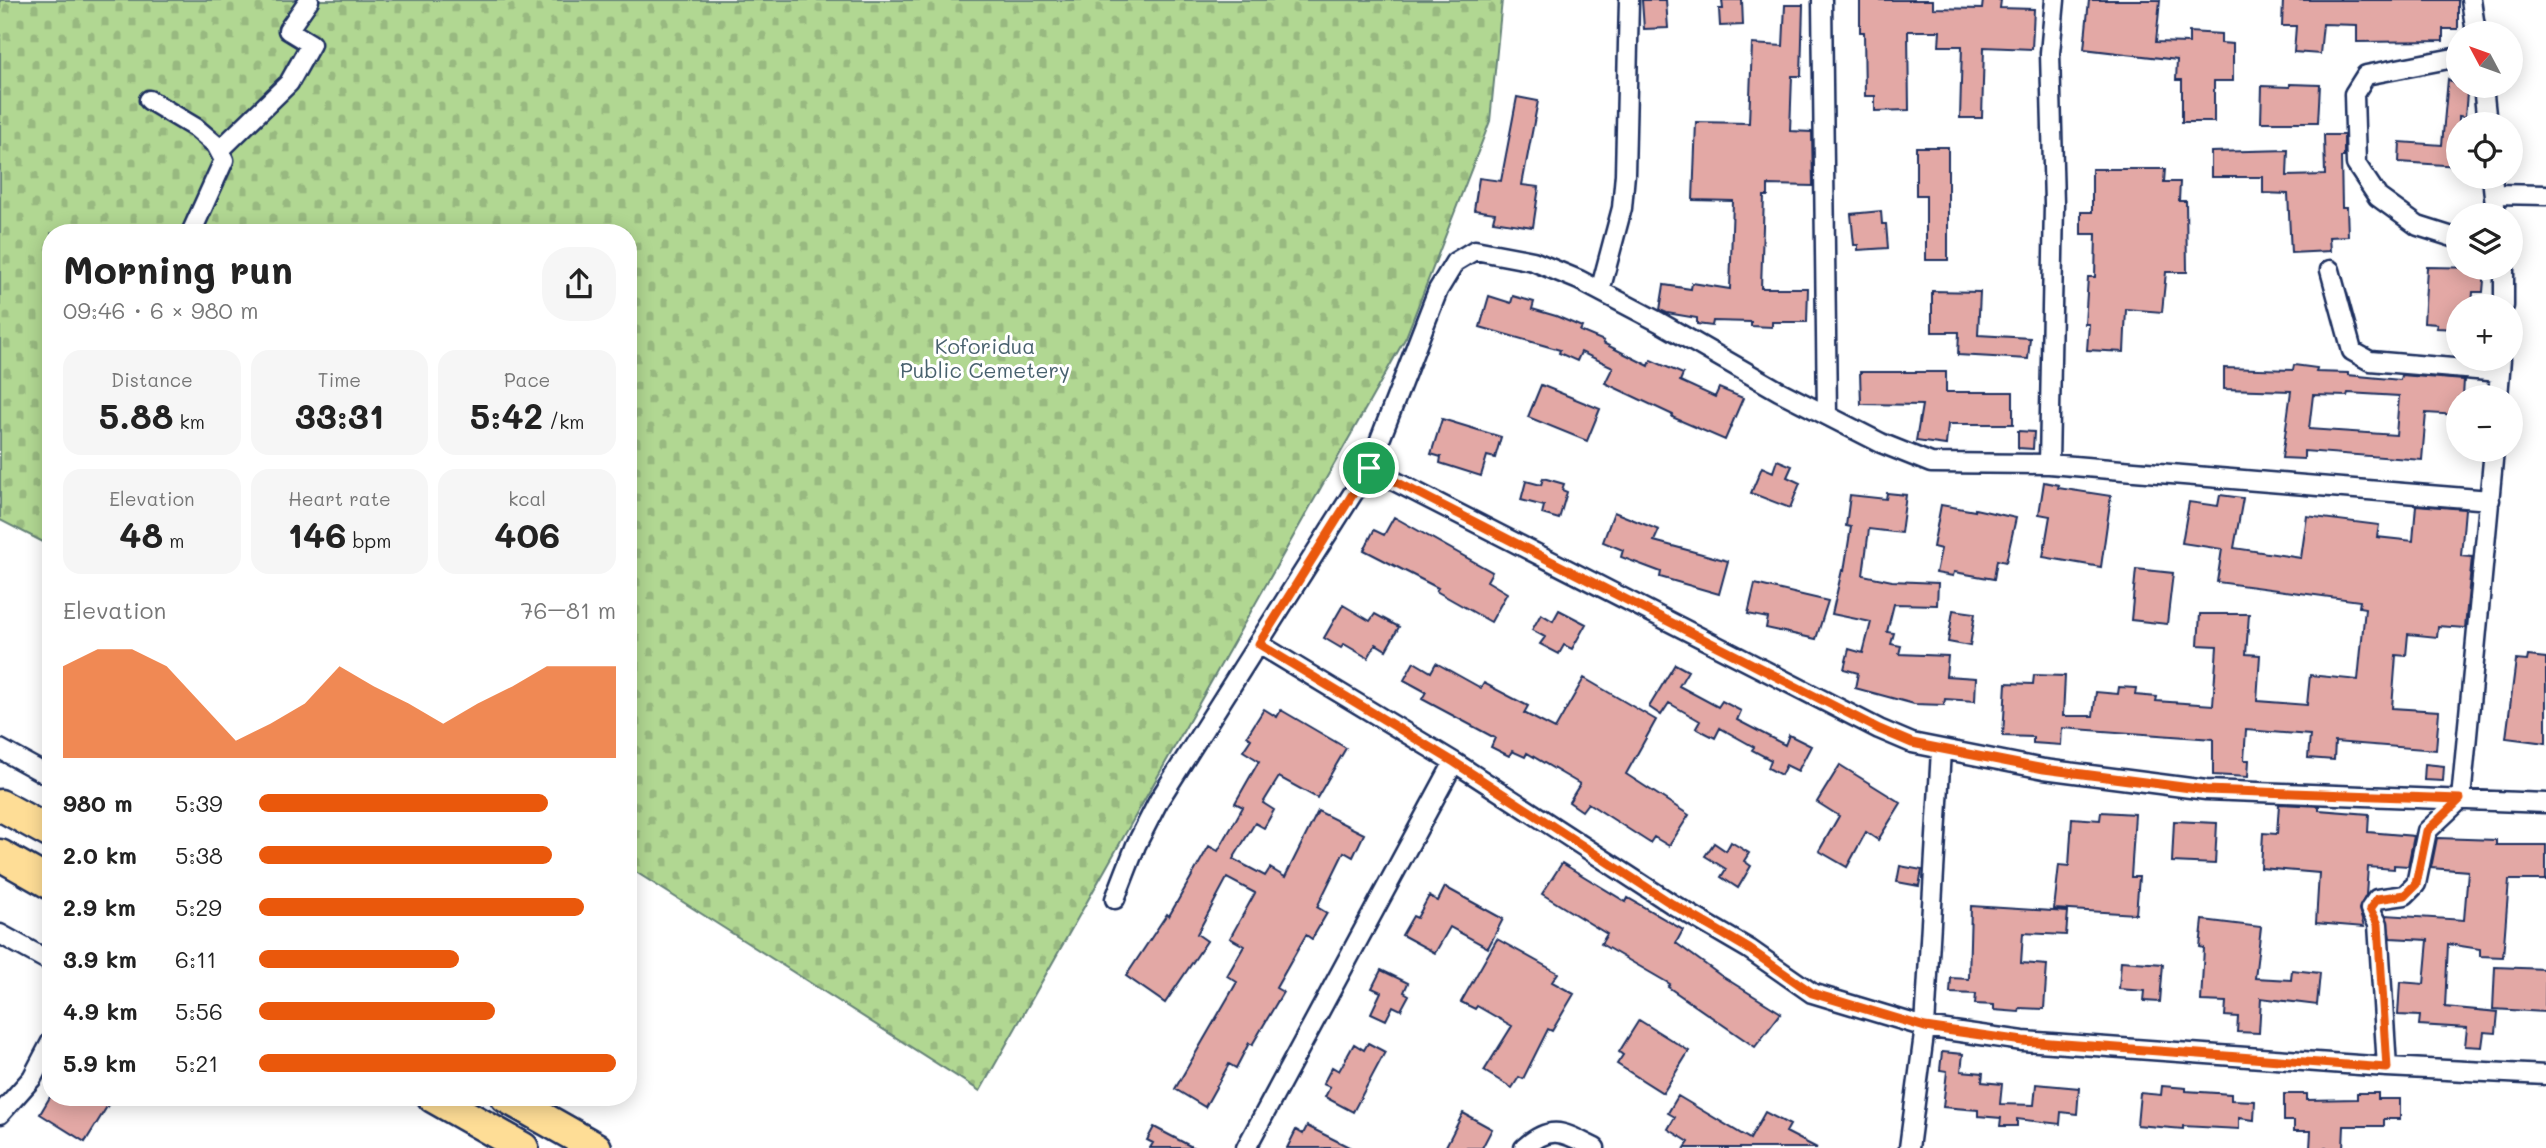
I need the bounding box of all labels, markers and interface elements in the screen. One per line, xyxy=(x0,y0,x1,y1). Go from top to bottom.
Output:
north arrow xyxy=(2446,21,2524,98)
map controls xyxy=(2446,21,2523,462)
button: locate xyxy=(2446,112,2523,189)
button: layers xyxy=(2446,203,2523,280)
text: Morning run xyxy=(63,244,293,294)
button: share xyxy=(542,247,616,321)
button: + xyxy=(2446,294,2523,371)
text: 09:46 · 6 × 980 m xyxy=(63,295,258,325)
park label: Koforidua Public Cemetery xyxy=(900,332,1070,383)
text: Distance xyxy=(111,367,193,392)
text: Time xyxy=(318,367,361,392)
text: Pace xyxy=(504,367,550,392)
button: − xyxy=(2446,385,2523,462)
text: 5.88 xyxy=(99,392,173,438)
text: 33:31 xyxy=(295,392,384,438)
text: 5:42 xyxy=(470,392,543,438)
text: km xyxy=(173,409,205,434)
text: /km xyxy=(543,409,584,434)
pin xyxy=(1339,438,1399,498)
icon: arrive xyxy=(1350,449,1388,487)
text: Elevation xyxy=(109,486,194,511)
text: Heart rate xyxy=(288,486,391,511)
text: kcal xyxy=(508,486,546,511)
text: 48 xyxy=(119,511,163,557)
text: 146 xyxy=(288,511,346,557)
text: 406 xyxy=(494,511,560,557)
text: m xyxy=(163,528,184,553)
text: bpm xyxy=(346,528,391,553)
text: Elevation xyxy=(63,595,166,625)
text: 76–81 m xyxy=(521,595,616,625)
text: 980 m xyxy=(63,788,132,818)
text: 5:39 xyxy=(175,788,223,818)
text: 2.0 km xyxy=(63,840,137,870)
text: 5:38 xyxy=(175,840,223,870)
text: 2.9 km xyxy=(63,892,136,922)
text: 5:29 xyxy=(175,892,222,922)
text: 3.9 km xyxy=(63,944,137,974)
text: 6:11 xyxy=(175,944,217,974)
text: 4.9 km xyxy=(63,996,137,1026)
text: 5:56 xyxy=(175,996,223,1026)
text: 5.9 km xyxy=(63,1048,136,1078)
text: 5:21 xyxy=(175,1048,219,1078)

